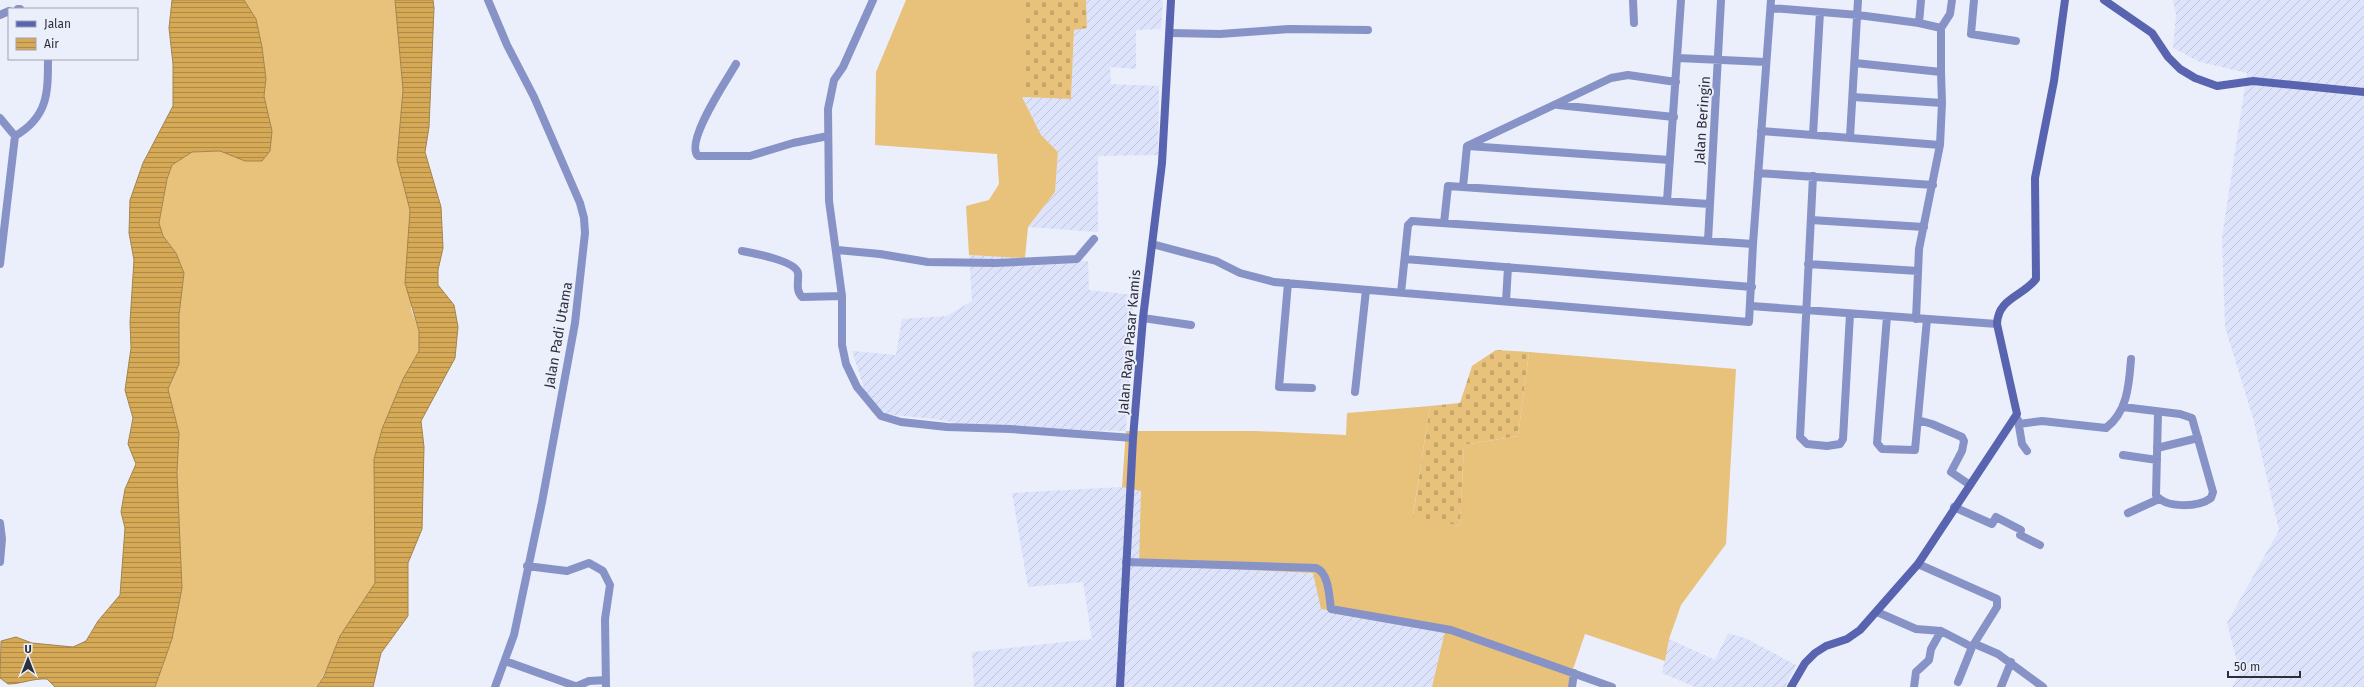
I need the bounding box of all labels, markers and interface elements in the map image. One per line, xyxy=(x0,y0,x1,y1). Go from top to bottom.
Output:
legend xyxy=(8,8,138,60)
text: Jalan xyxy=(44,17,71,31)
text: Air xyxy=(44,37,59,51)
street label: Jalan Beringin xyxy=(1691,75,1714,165)
street label: Jalan Raya Pasar Kamis xyxy=(1115,268,1144,415)
street label: Jalan Padi Utama xyxy=(541,281,576,390)
north arrow xyxy=(8,639,48,679)
text: U xyxy=(24,643,32,656)
scale bar xyxy=(2228,653,2300,679)
text: 50 m xyxy=(2234,660,2260,674)

